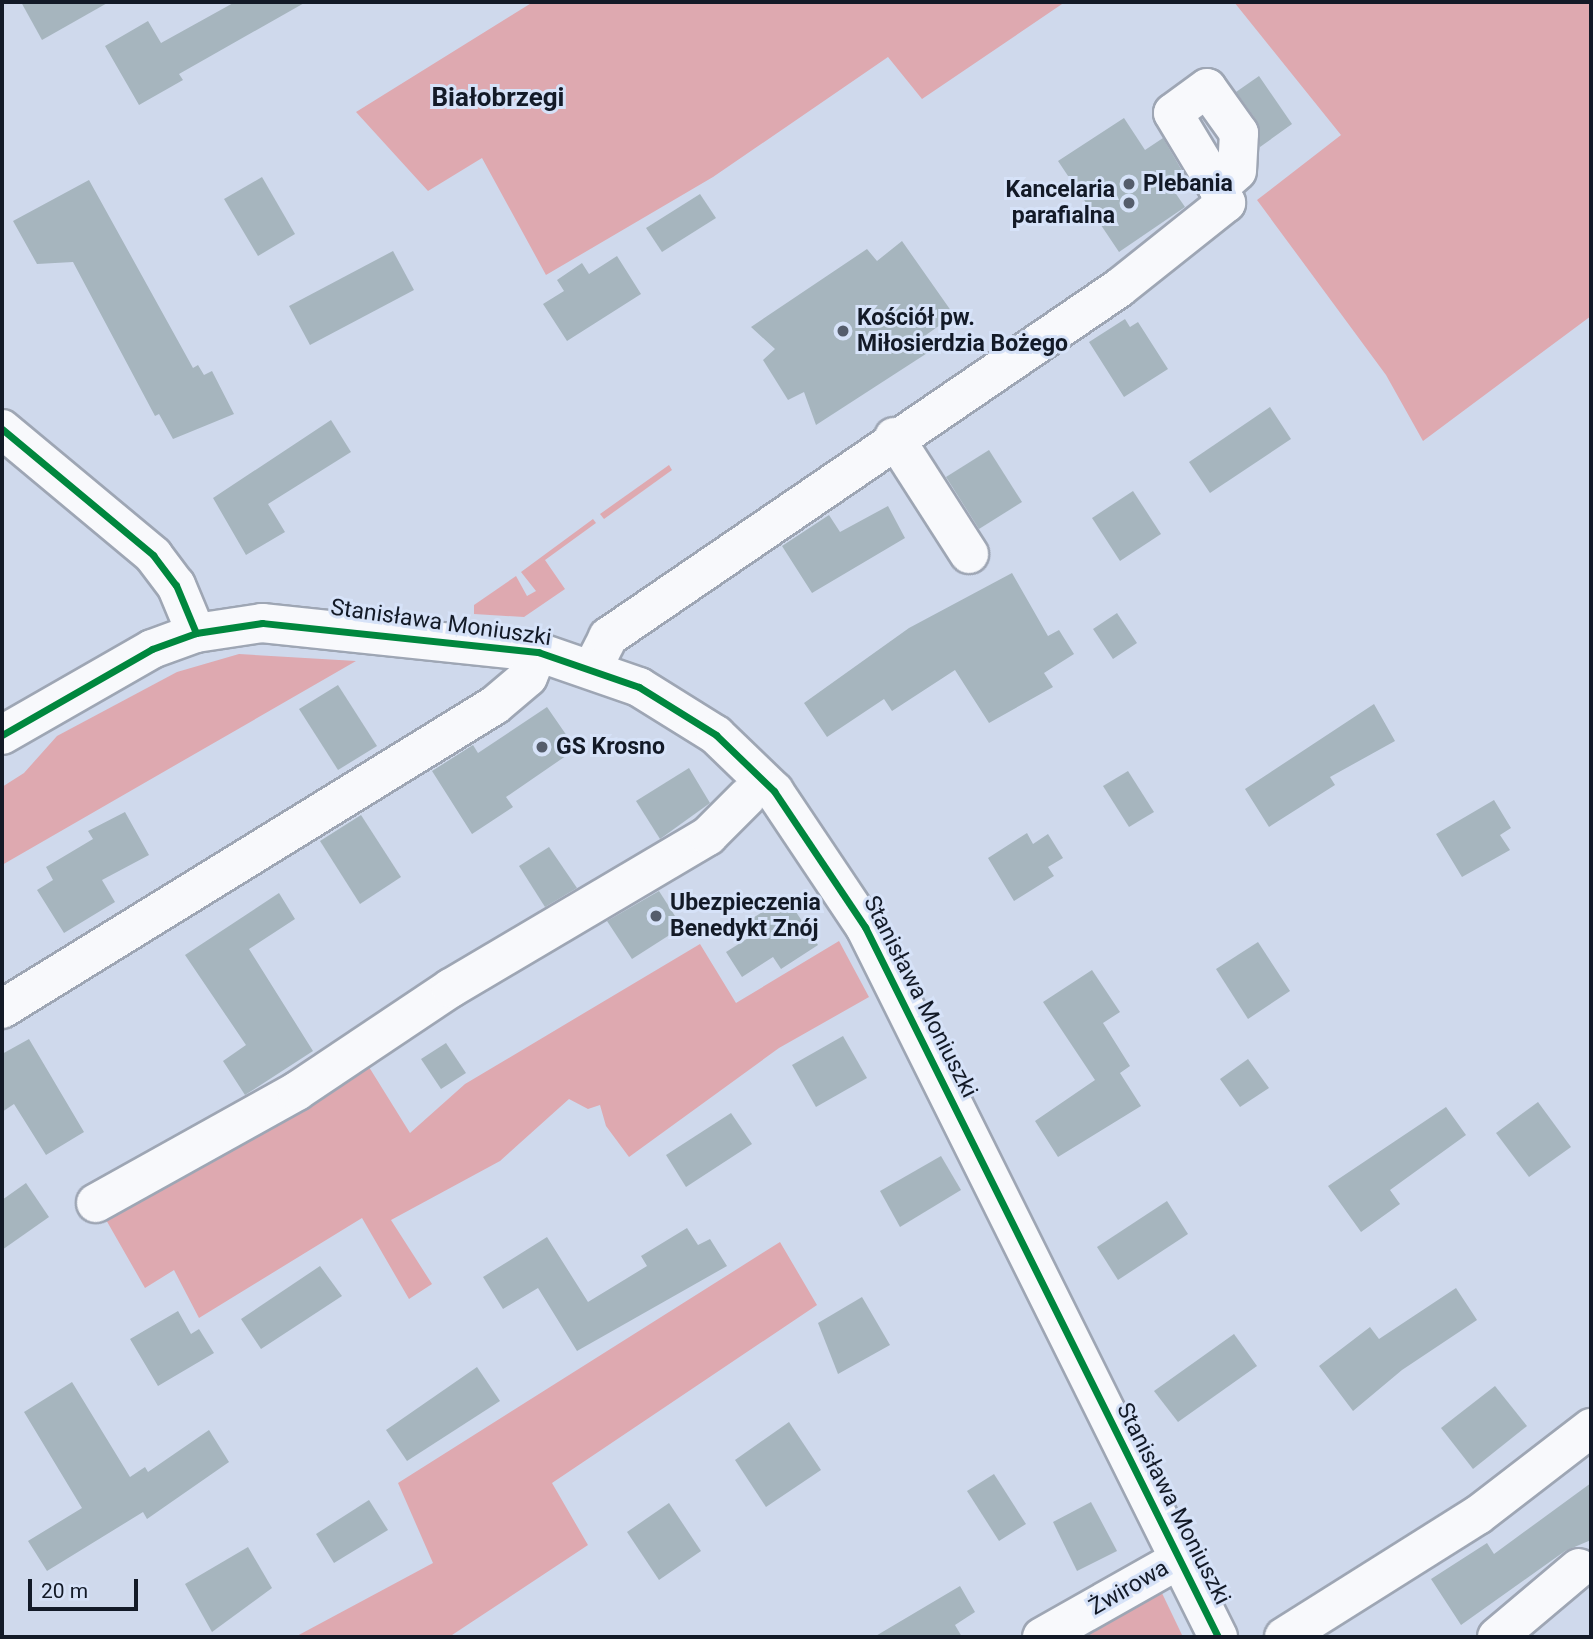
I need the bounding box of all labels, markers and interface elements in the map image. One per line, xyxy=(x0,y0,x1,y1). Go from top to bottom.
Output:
district label: Białobrzegi xyxy=(432,82,564,114)
place label: Plebania xyxy=(1143,170,1233,198)
place label: Kancelaria parafialna xyxy=(1006,176,1115,230)
marker: Plebania xyxy=(1121,176,1137,192)
marker: Kancelaria parafialna xyxy=(1121,195,1137,211)
place label: Kościół pw. Miłosierdzia Bożego xyxy=(857,304,1068,358)
marker: Kościół pw. Miłosierdzia Bożego xyxy=(835,323,851,339)
street label: Stanisława Moniuszki xyxy=(329,594,553,652)
place label: GS Krosno xyxy=(556,733,665,761)
marker: GS Krosno xyxy=(534,739,550,755)
place label: Ubezpieczenia Benedykt Znój xyxy=(670,889,821,943)
street label: Stanisława Moniuszki xyxy=(857,891,983,1103)
marker: Ubezpieczenia Benedykt Znój xyxy=(648,908,664,924)
street label: Stanisława Moniuszki xyxy=(1110,1398,1236,1610)
street label: Żwirowa xyxy=(1084,1554,1174,1622)
scale bar xyxy=(32,1566,142,1610)
text: 20 m xyxy=(41,1579,88,1603)

